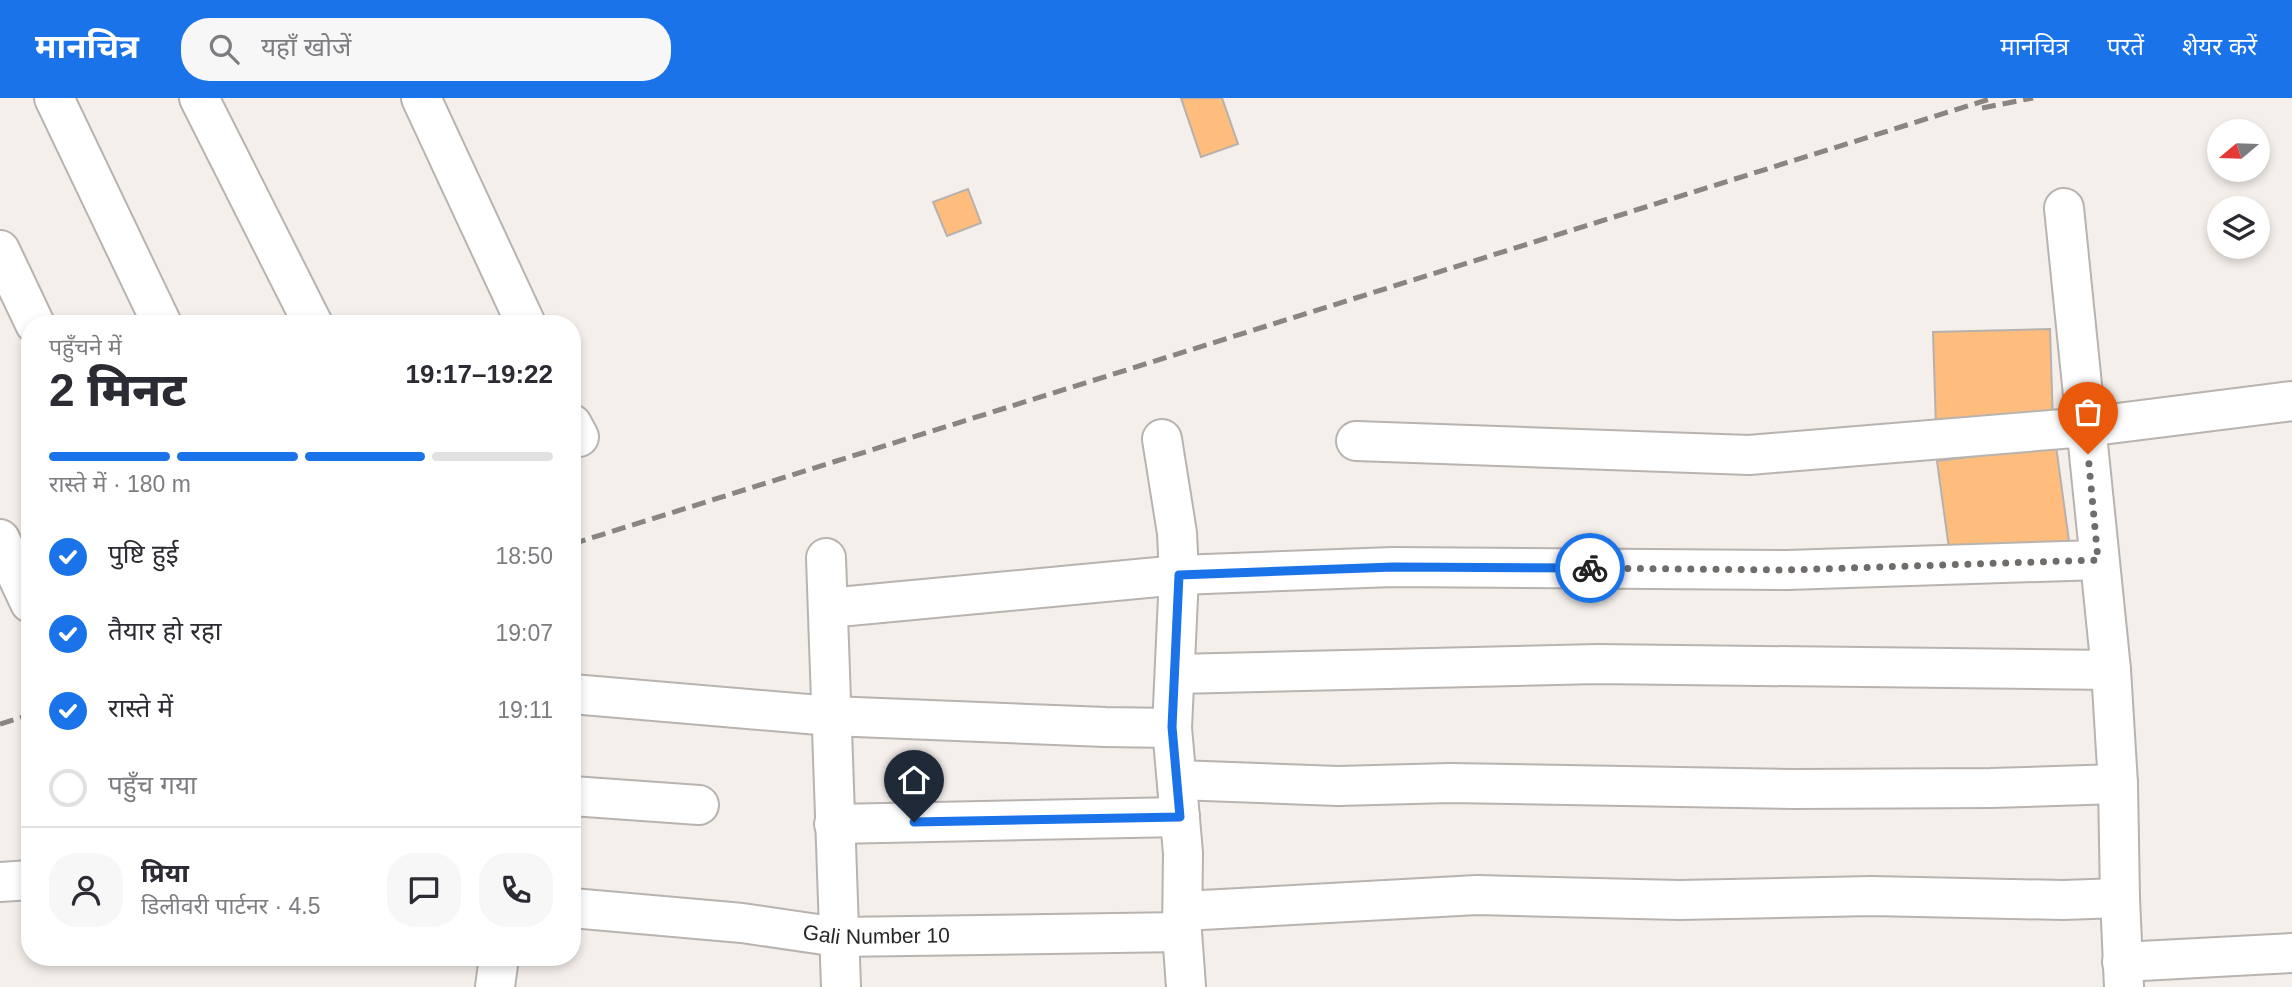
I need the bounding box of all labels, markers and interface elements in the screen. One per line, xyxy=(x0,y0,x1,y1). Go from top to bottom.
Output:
search box xyxy=(181,18,671,81)
text: मानचित्र xyxy=(35,28,139,65)
icon: search xyxy=(205,30,243,68)
text: यहाँ खोजें xyxy=(261,32,351,62)
text: मानचित्र xyxy=(2000,33,2069,60)
text: परतें xyxy=(2107,33,2144,60)
text: शेयर करें xyxy=(2182,33,2257,60)
north arrow xyxy=(2207,119,2270,182)
map controls xyxy=(2207,119,2270,259)
button: layers xyxy=(2207,196,2270,259)
text: पहुँचने में xyxy=(49,334,122,360)
text: 19:17–19:22 xyxy=(406,359,553,389)
text: 2 मिनट xyxy=(49,364,186,416)
pin xyxy=(2058,382,2118,454)
icon: bag xyxy=(2069,393,2107,431)
text: रास्ते में · 180 m xyxy=(49,471,191,497)
courier xyxy=(1555,533,1625,603)
icon: check xyxy=(49,538,87,576)
text: पुष्टि हुई xyxy=(108,539,178,569)
text: 18:50 xyxy=(495,543,553,569)
icon: bike xyxy=(1571,549,1609,587)
icon: check xyxy=(49,615,87,653)
text: तैयार हो रहा xyxy=(108,616,221,646)
text: 19:07 xyxy=(495,620,553,646)
icon: check xyxy=(49,692,87,730)
text: रास्ते में xyxy=(108,693,173,723)
text: 19:11 xyxy=(497,697,553,723)
pin xyxy=(884,750,944,822)
icon: home xyxy=(895,761,933,799)
text: पहुँच गया xyxy=(108,770,197,800)
button: person xyxy=(49,853,123,927)
button: chat xyxy=(387,853,461,927)
button: phone xyxy=(479,853,553,927)
text: प्रिया xyxy=(141,858,189,888)
text: डिलीवरी पार्टनर · 4.5 xyxy=(141,893,321,919)
street label: Gali Number 10 xyxy=(802,920,950,948)

